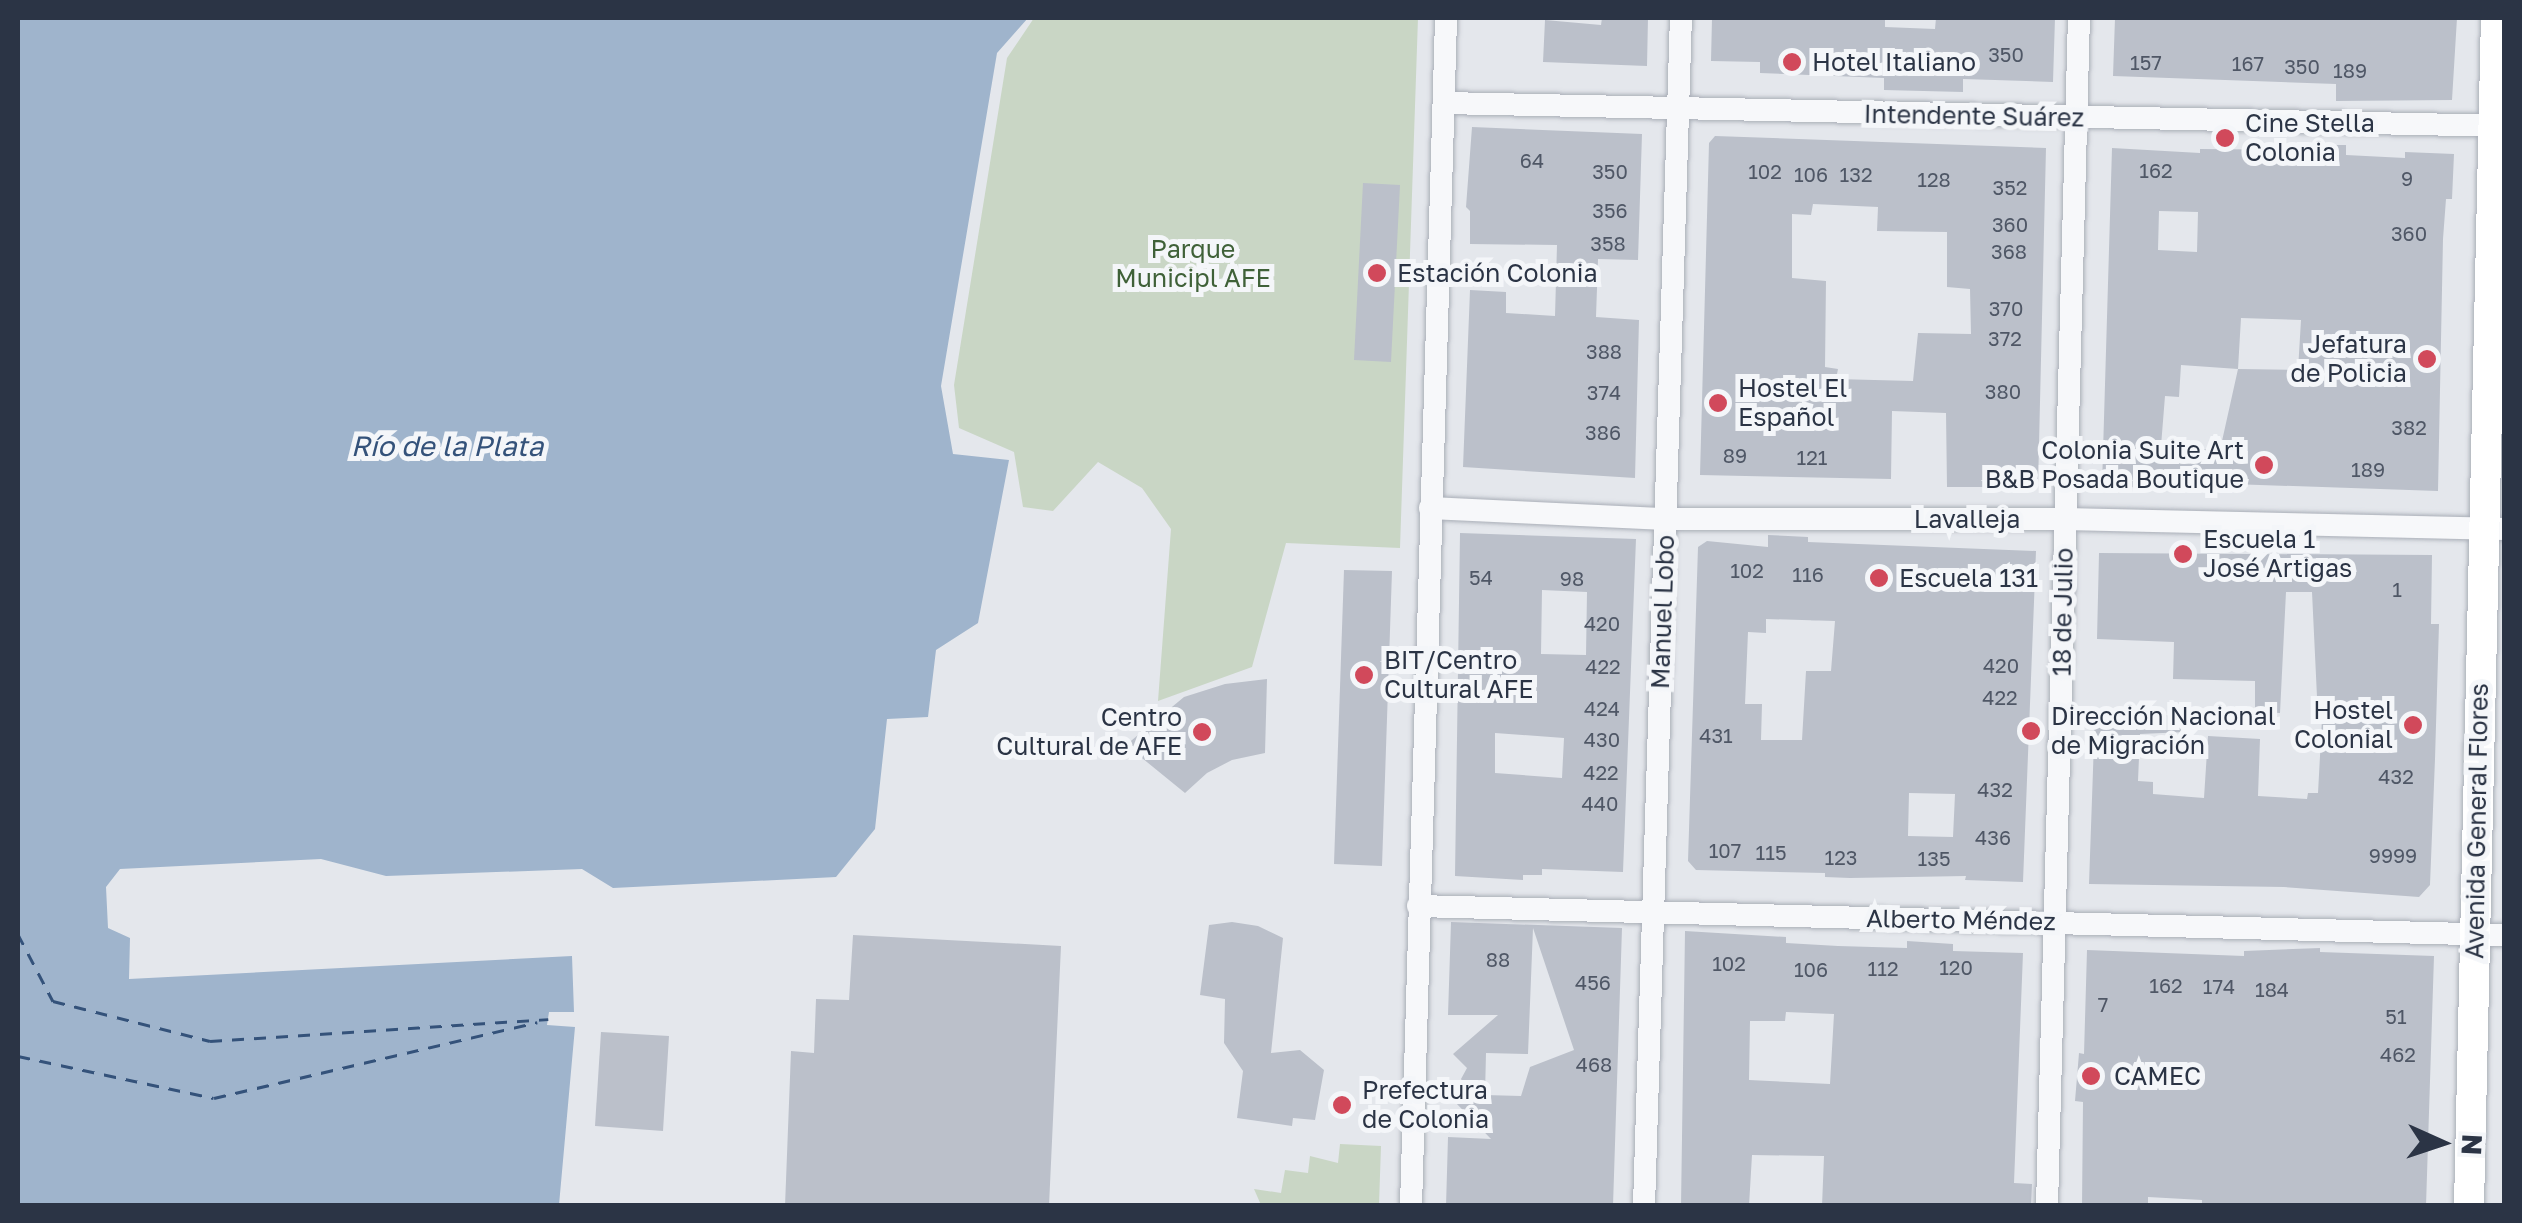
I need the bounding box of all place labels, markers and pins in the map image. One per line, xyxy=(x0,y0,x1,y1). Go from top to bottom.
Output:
place label: Hotel Italiano xyxy=(1812,47,1976,77)
marker: Hotel Italiano xyxy=(1781,51,1803,73)
place label: Cine Stella Colonia xyxy=(2245,109,2375,168)
marker: Cine Stella Colonia xyxy=(2214,127,2236,149)
place label: Estación Colonia xyxy=(1397,258,1598,288)
marker: Estación Colonia xyxy=(1366,262,1388,284)
place label: Jefatura de Policia xyxy=(2291,330,2407,389)
marker: Jefatura de Policia xyxy=(2416,348,2438,370)
place label: Hostel El Español xyxy=(1738,374,1847,433)
marker: Hostel El Español xyxy=(1707,392,1729,414)
place label: Colonia Suite Art B&B Posada Boutique xyxy=(1985,436,2244,495)
marker: Colonia Suite Art B&B Posada Boutique xyxy=(2253,454,2275,476)
place label: Escuela 1 José Artigas xyxy=(2203,525,2352,584)
marker: Escuela 1 José Artigas xyxy=(2172,543,2194,565)
place label: Escuela 131 xyxy=(1899,563,2038,593)
marker: Escuela 131 xyxy=(1868,567,1890,589)
place label: BIT/Centro Cultural AFE xyxy=(1384,646,1533,705)
marker: BIT/Centro Cultural AFE xyxy=(1353,664,1375,686)
place label: Hostel Colonial xyxy=(2294,696,2393,755)
place label: Dirección Nacional de Migración xyxy=(2051,702,2276,761)
place label: Centro Cultural de AFE xyxy=(996,703,1182,762)
marker: Hostel Colonial xyxy=(2402,714,2424,736)
marker: Dirección Nacional de Migración xyxy=(2020,720,2042,742)
marker: Centro Cultural de AFE xyxy=(1191,721,1213,743)
place label: CAMEC xyxy=(2114,1061,2201,1091)
marker: CAMEC xyxy=(2078,1063,2104,1089)
place label: Prefectura de Colonia xyxy=(1362,1076,1489,1135)
marker: Prefectura de Colonia xyxy=(1331,1094,1353,1116)

